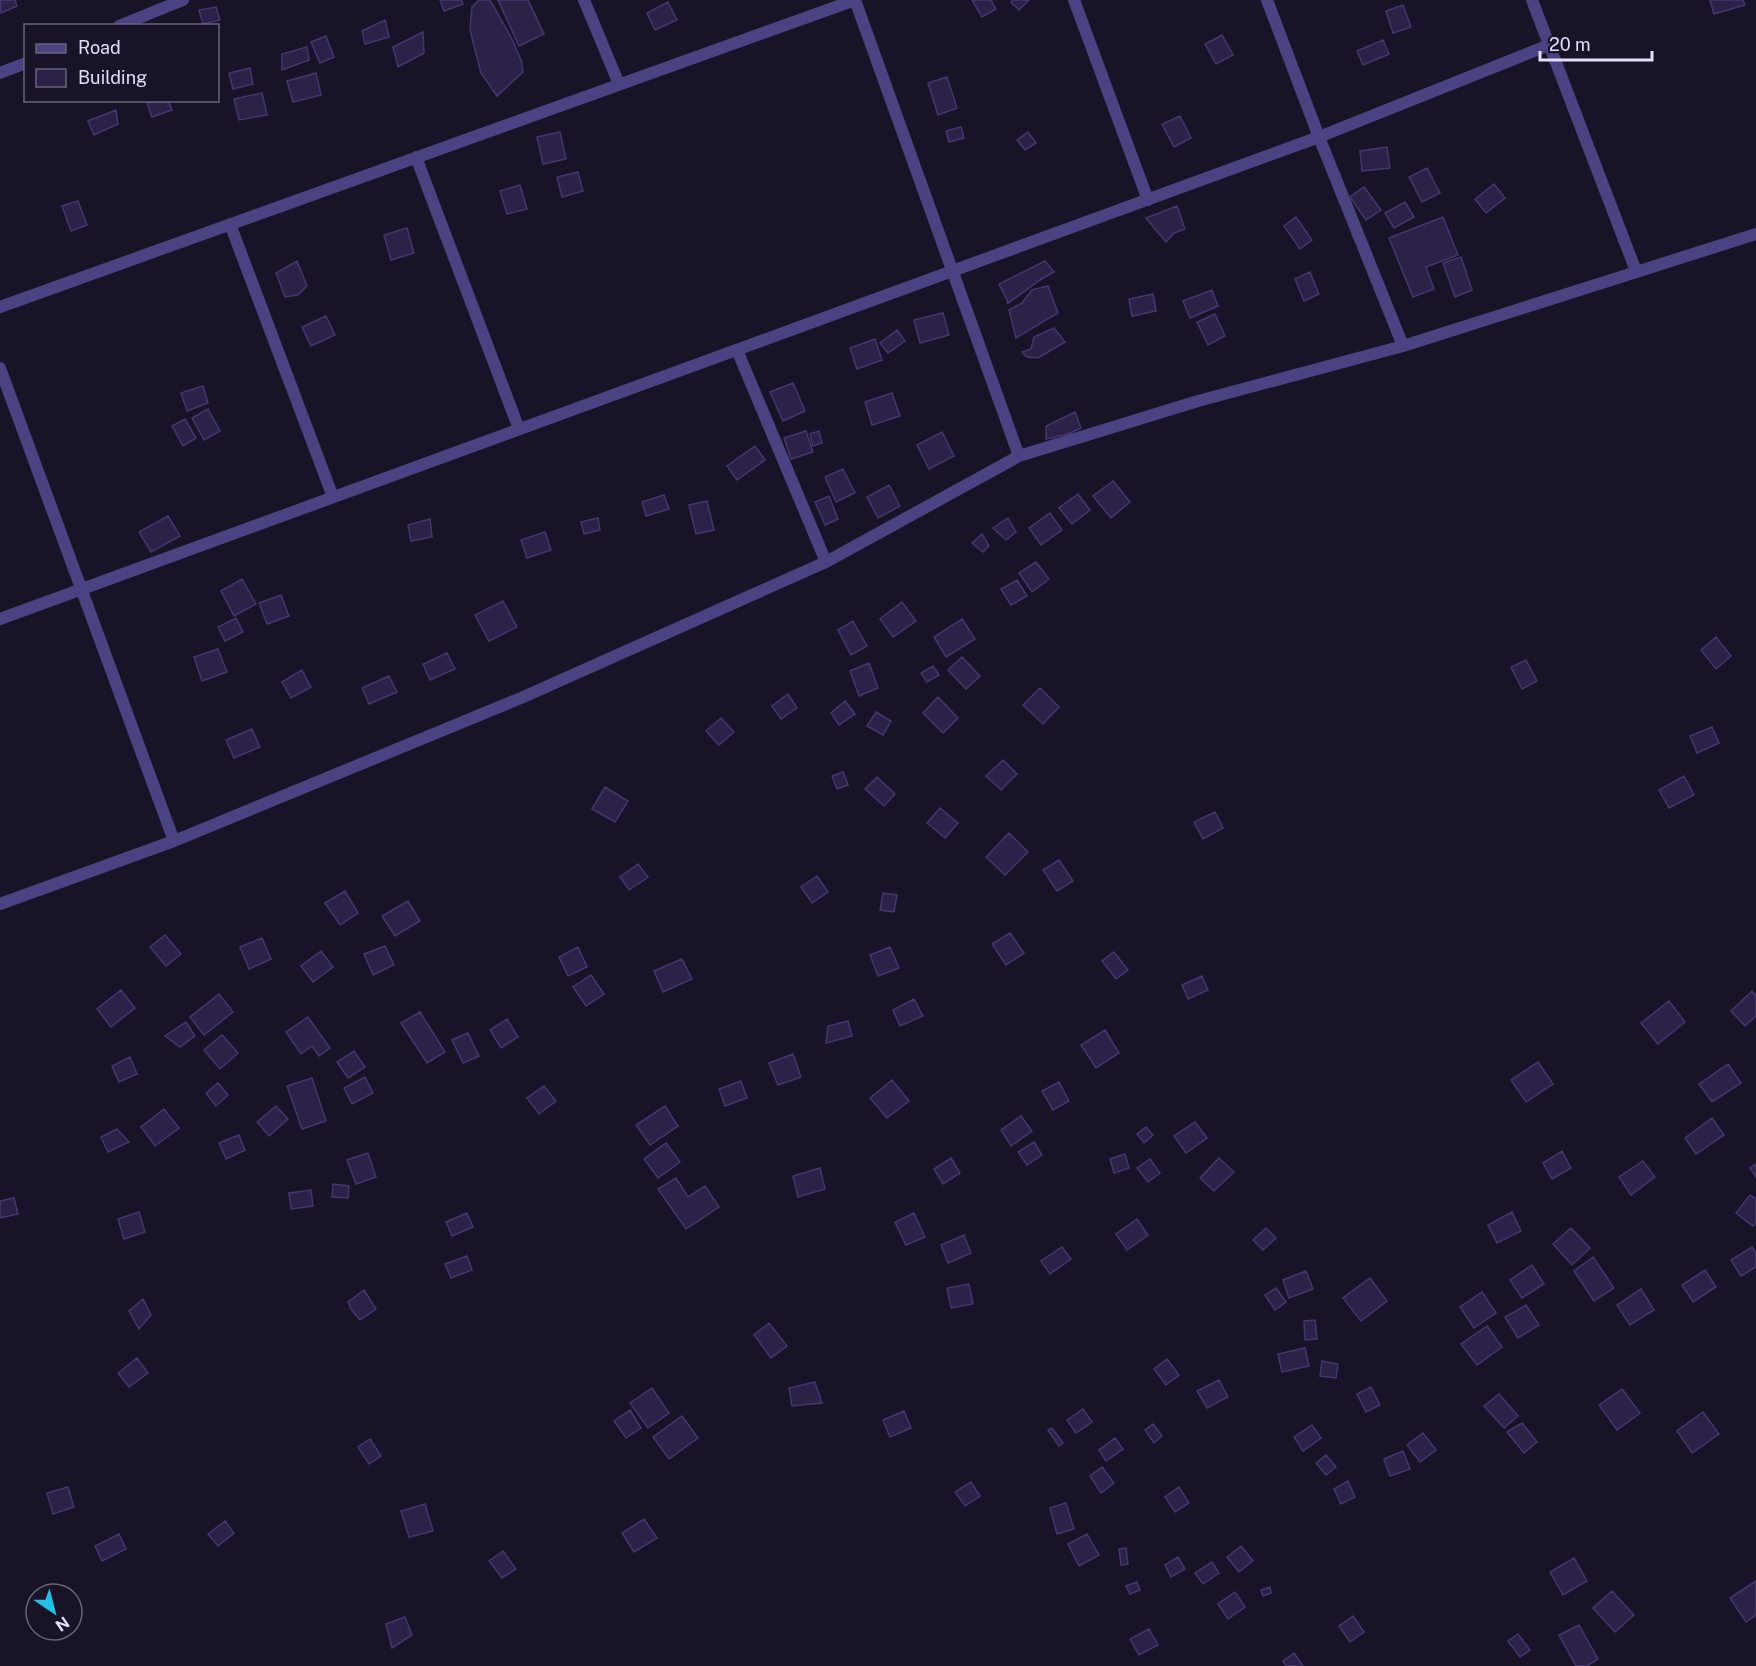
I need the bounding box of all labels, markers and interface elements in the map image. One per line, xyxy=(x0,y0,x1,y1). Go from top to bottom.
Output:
legend xyxy=(24,24,219,102)
scale bar xyxy=(1540,24,1652,62)
text: 20 m xyxy=(1549,34,1591,55)
text: Road xyxy=(78,37,121,58)
text: Building xyxy=(78,67,147,88)
north arrow xyxy=(24,1582,84,1642)
text: N xyxy=(52,1613,73,1635)

